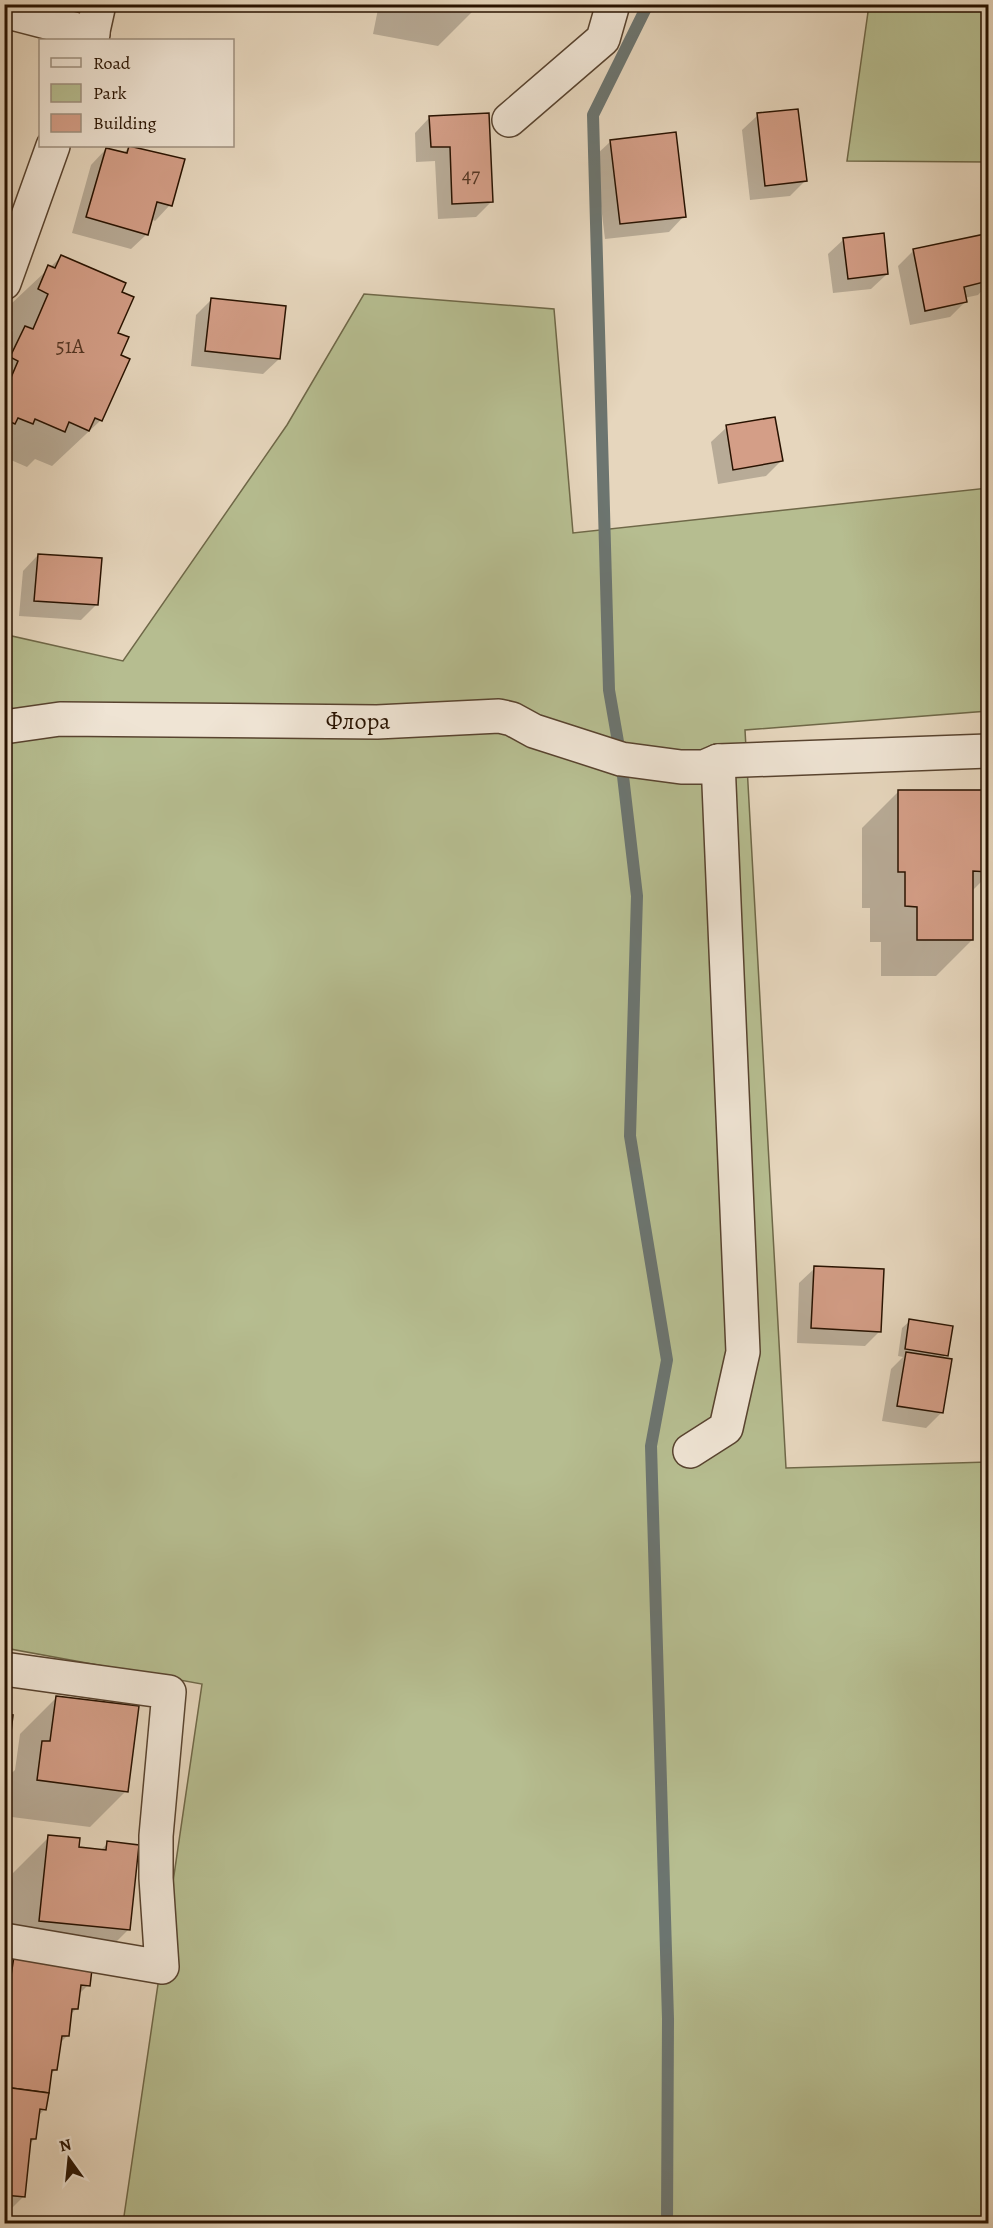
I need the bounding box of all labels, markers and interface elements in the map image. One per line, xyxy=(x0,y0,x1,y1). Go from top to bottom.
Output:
legend xyxy=(39,39,234,147)
text: Road xyxy=(93,51,131,75)
text: Park xyxy=(93,81,127,105)
text: Building xyxy=(93,111,157,135)
house number: 47 xyxy=(462,161,480,189)
house number: 51А xyxy=(56,332,85,360)
street label: Флора xyxy=(326,705,390,737)
north arrow xyxy=(39,2129,99,2189)
text: N xyxy=(57,2133,74,2158)

